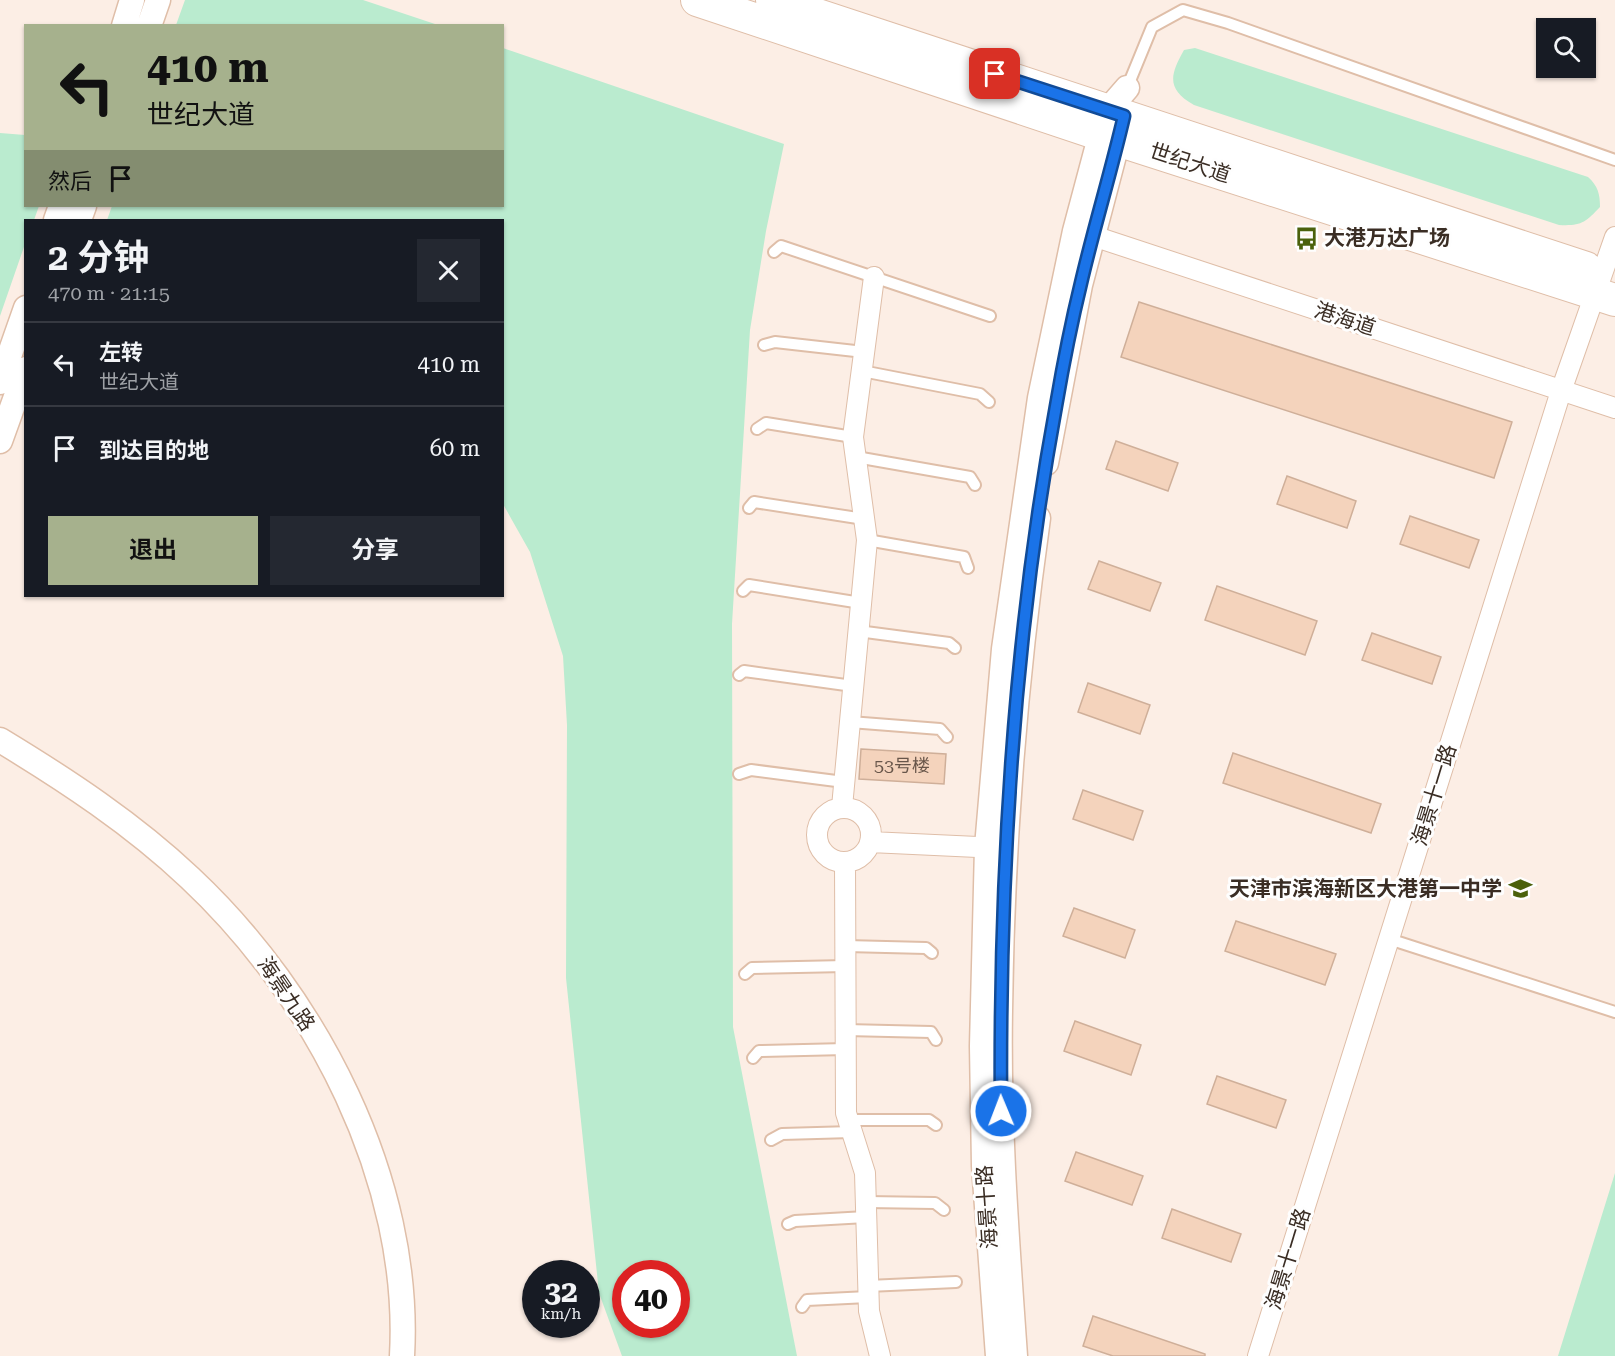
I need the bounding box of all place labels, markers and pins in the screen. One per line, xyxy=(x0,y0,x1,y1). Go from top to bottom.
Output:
pin xyxy=(969,48,1020,99)
bus stop icon: 大港万达广场 xyxy=(1293,225,1319,251)
place label: 大港万达广场 xyxy=(1324,226,1450,250)
school or university icon: 天津市滨海新区大港第一中学 xyxy=(1507,876,1533,902)
place label: 天津市滨海新区大港第一中学 xyxy=(1229,877,1502,901)

